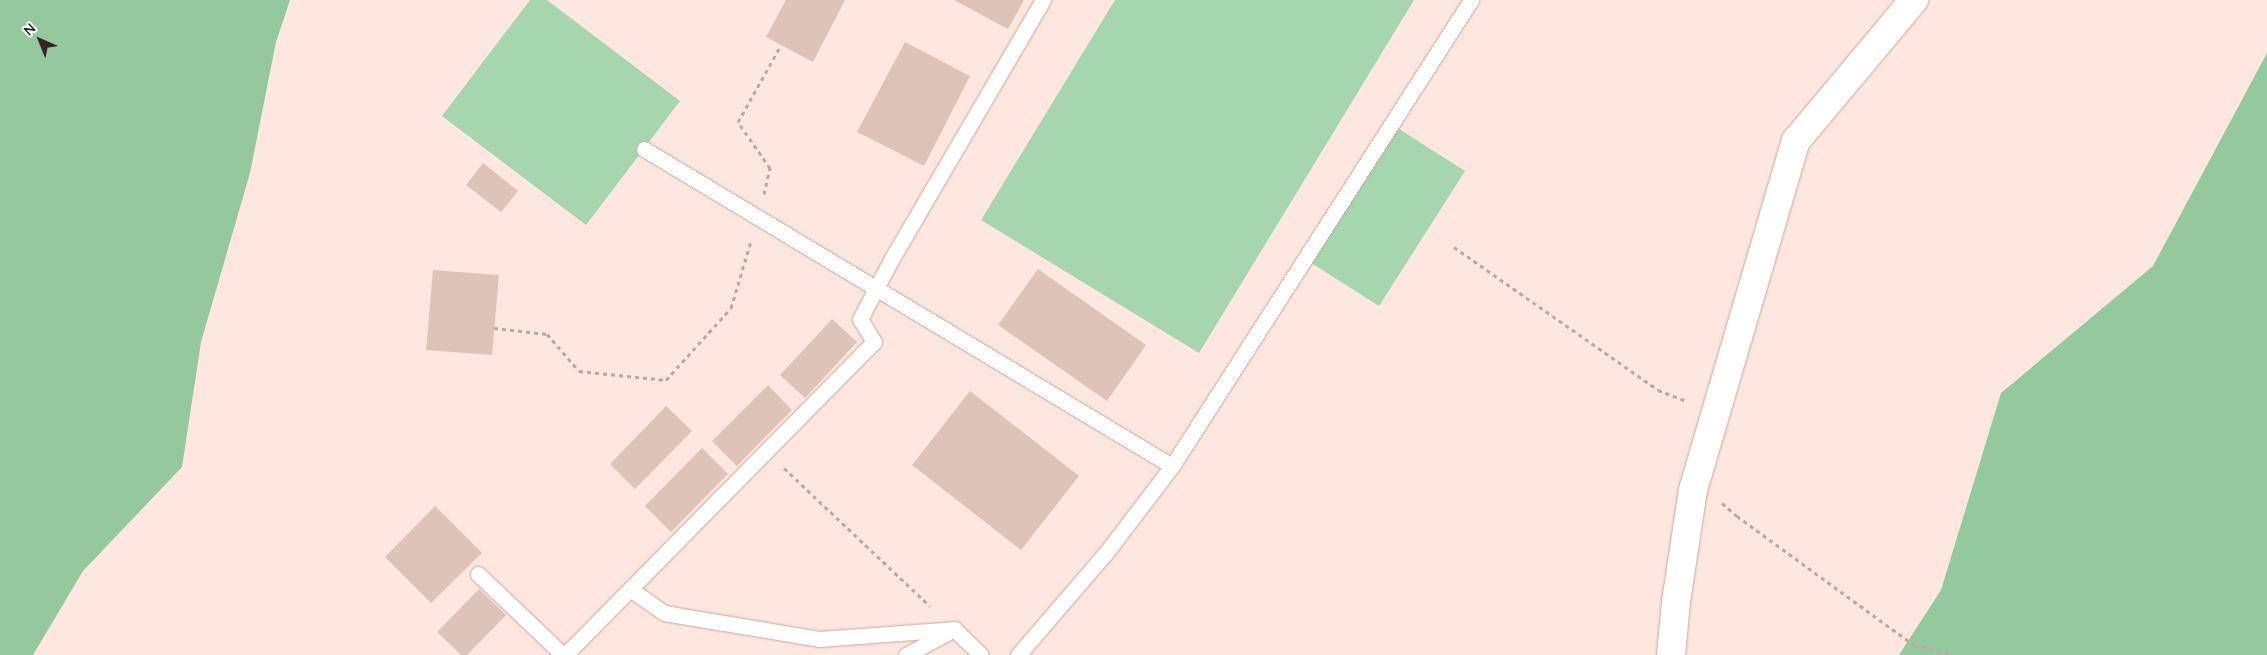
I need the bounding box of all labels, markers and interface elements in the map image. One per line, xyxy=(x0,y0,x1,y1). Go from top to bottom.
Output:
north arrow xyxy=(15,15,65,65)
text: N xyxy=(20,19,40,39)

